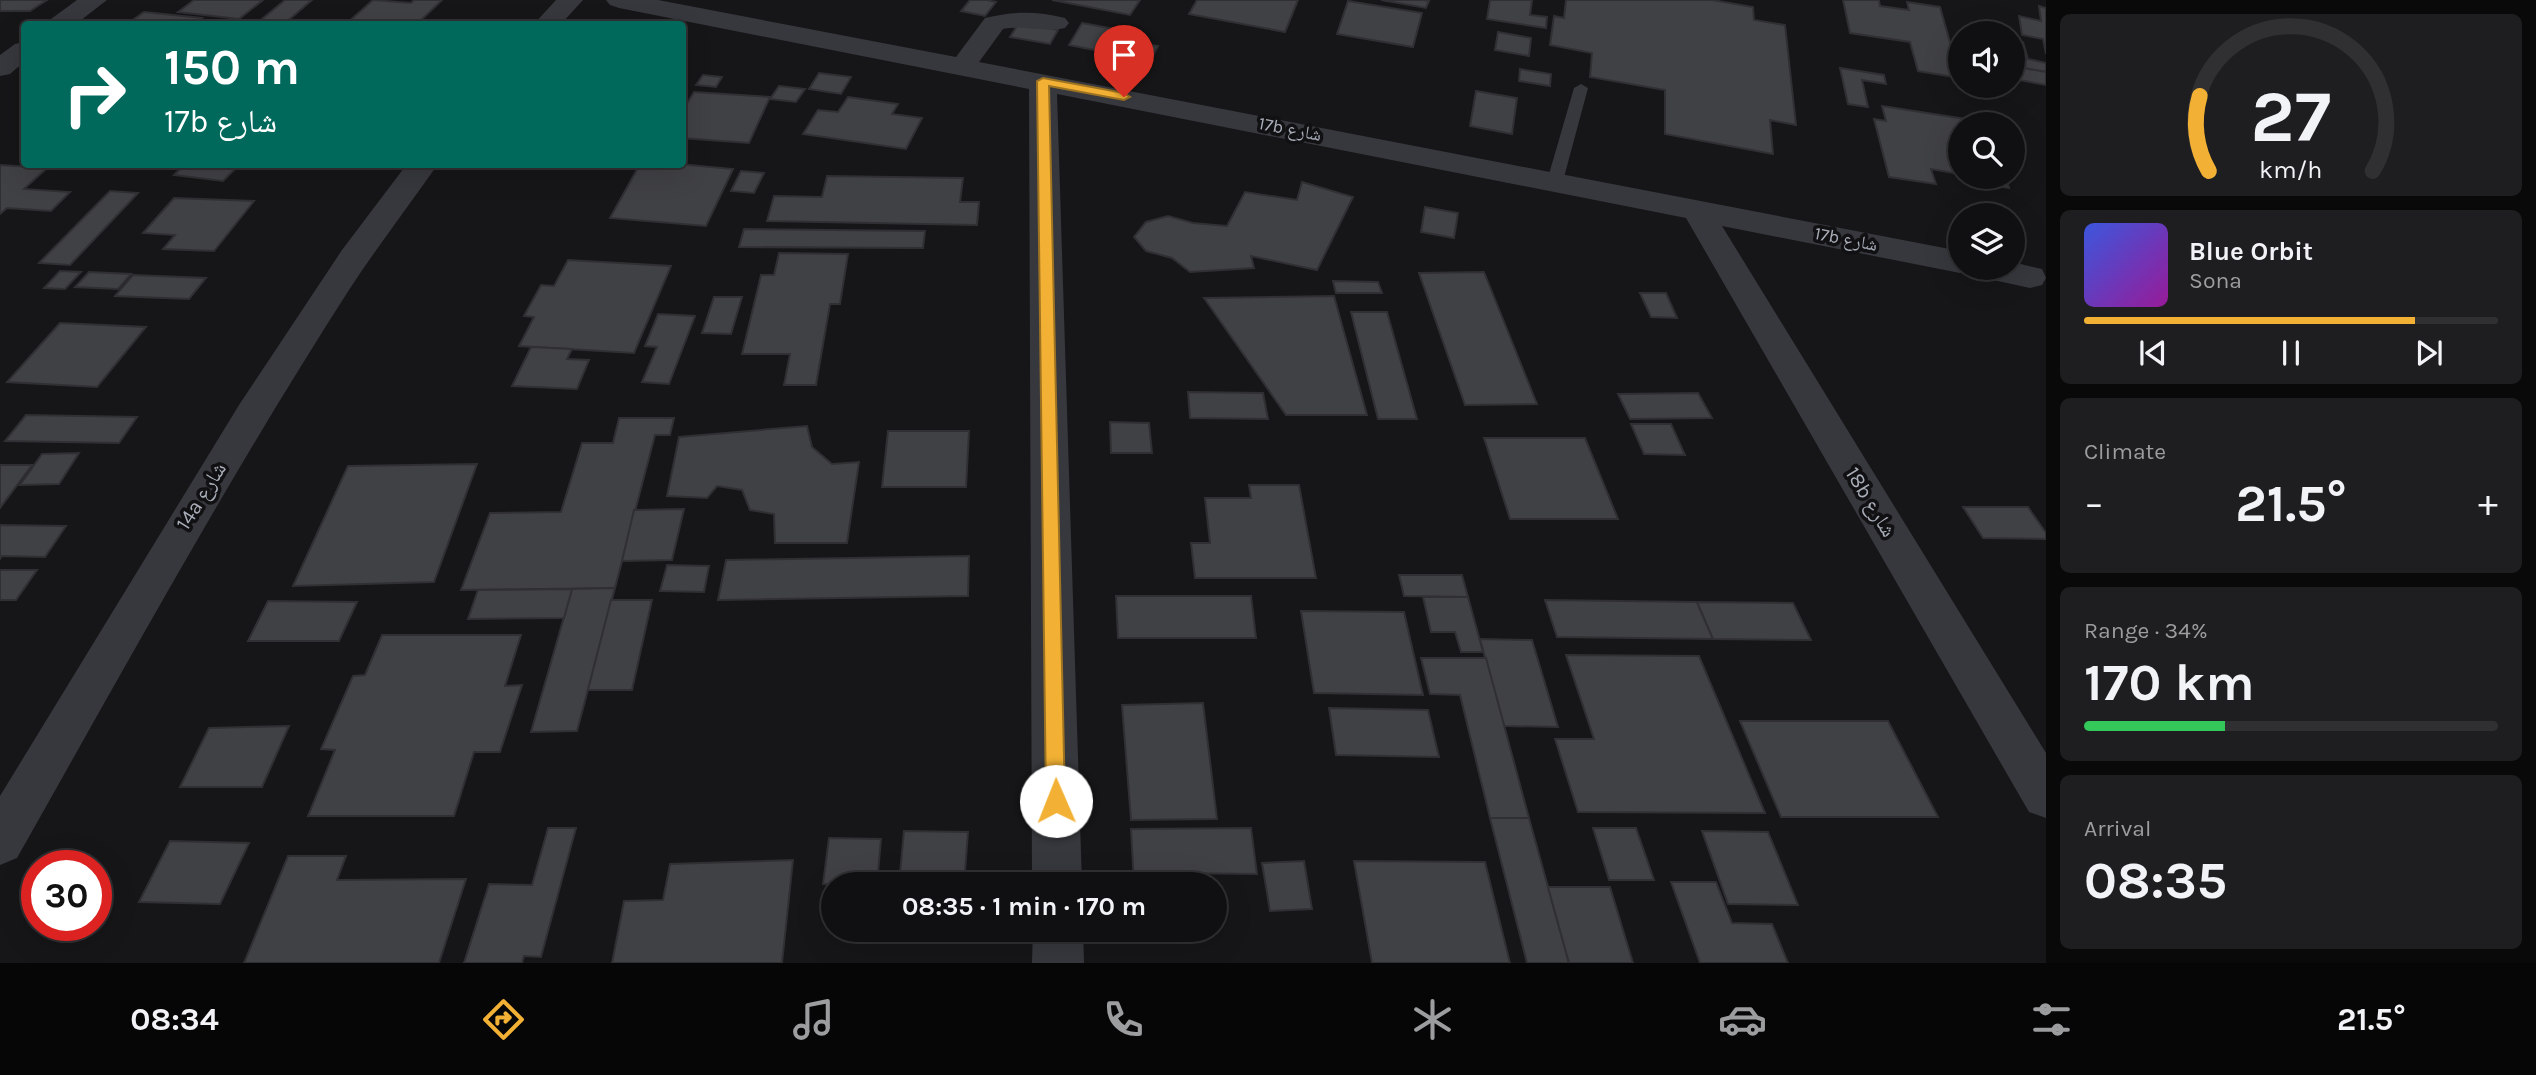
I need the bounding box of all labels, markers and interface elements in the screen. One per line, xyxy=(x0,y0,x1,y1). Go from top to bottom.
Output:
map controls xyxy=(1948,21,2025,280)
button: sound xyxy=(1948,21,2025,98)
pin xyxy=(1094,25,1154,97)
icon: arrive xyxy=(1105,36,1143,74)
text: 150 m xyxy=(164,39,300,96)
icon: right xyxy=(49,49,140,140)
text: 27 xyxy=(2251,74,2331,159)
text: 17b شارع xyxy=(164,103,277,140)
street label: 17b شارع xyxy=(1257,112,1323,146)
button: search xyxy=(1948,112,2025,189)
text: km/h xyxy=(2259,155,2323,184)
button: layers xyxy=(1948,203,2025,280)
street label: 17b شارع xyxy=(1813,222,1879,256)
text: Blue Orbit xyxy=(2189,236,2313,267)
text: Sona xyxy=(2189,267,2242,294)
icon: previous xyxy=(2134,334,2172,372)
icon: pause xyxy=(2272,334,2310,372)
icon: next xyxy=(2410,334,2448,372)
text: Climate xyxy=(2084,438,2166,465)
street label: 14a شارع xyxy=(171,458,232,535)
street label: 18b شارع xyxy=(1840,463,1901,542)
text: 21.5° xyxy=(2235,473,2347,534)
text: − xyxy=(2084,481,2104,526)
text: + xyxy=(2478,481,2498,526)
text: Range · 34% xyxy=(2084,617,2208,644)
text: 170 km xyxy=(2084,652,2255,713)
position arrow xyxy=(1019,764,1093,838)
text: Arrival xyxy=(2084,815,2151,842)
speed limit sign: 30 xyxy=(21,850,112,941)
text: 08:35 xyxy=(2084,850,2227,911)
text: 08:35 · 1 min · 170 m xyxy=(902,891,1146,922)
icon: directions xyxy=(479,995,528,1044)
icon: music xyxy=(789,995,838,1044)
icon: phone xyxy=(1099,995,1148,1044)
icon: climate xyxy=(1408,995,1457,1044)
icon: car xyxy=(1718,995,1767,1044)
icon: filters xyxy=(2027,995,2076,1044)
text: 08:34 xyxy=(130,1001,219,1038)
text: 21.5° xyxy=(2337,1001,2406,1038)

